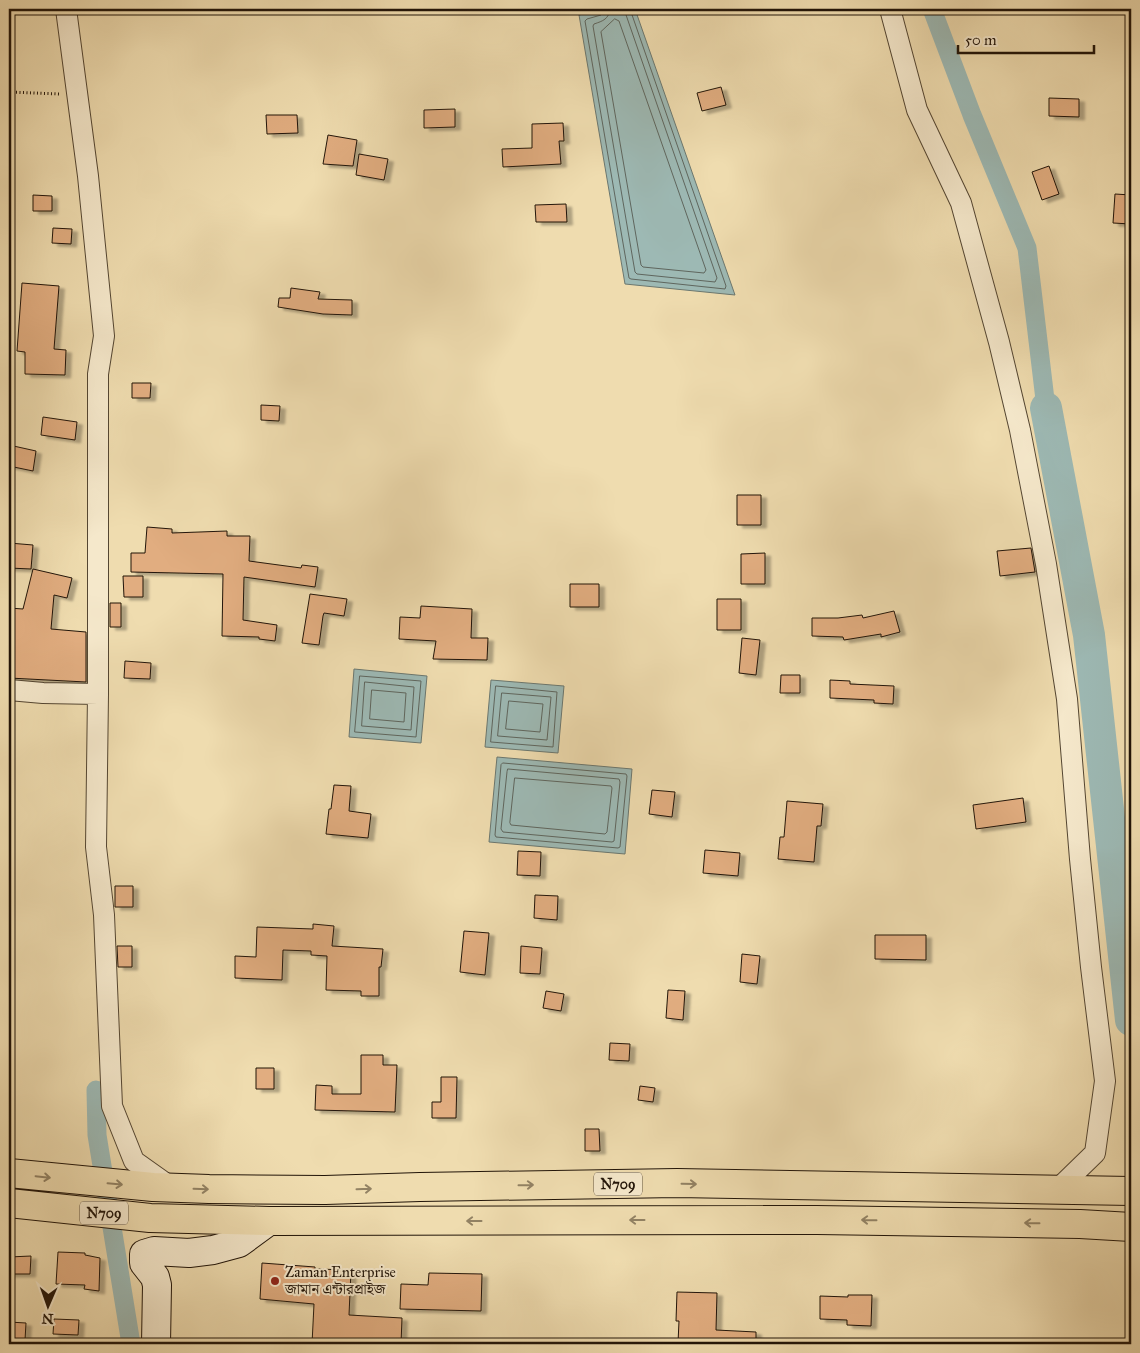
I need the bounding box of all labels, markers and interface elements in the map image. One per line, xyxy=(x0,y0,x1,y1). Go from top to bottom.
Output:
scale bar xyxy=(958,22,1094,54)
text: 50 m xyxy=(965,31,997,49)
one-way arrow xyxy=(34,1172,50,1182)
road number: N709 xyxy=(594,1172,642,1196)
one-way arrow xyxy=(106,1179,122,1189)
one-way arrow xyxy=(680,1179,697,1189)
one-way arrow xyxy=(518,1181,534,1190)
one-way arrow xyxy=(193,1184,209,1194)
one-way arrow xyxy=(356,1184,372,1194)
road number: N709 xyxy=(80,1202,128,1224)
one-way arrow xyxy=(629,1215,645,1225)
one-way arrow xyxy=(466,1216,482,1226)
one-way arrow xyxy=(861,1216,877,1225)
one-way arrow xyxy=(1024,1218,1040,1228)
place label: Zaman Enterprise জামান এন্টারপ্রাইজ xyxy=(284,1263,396,1298)
marker: Zaman Enterprise জামান এন্টারপ্রাইজ xyxy=(269,1275,281,1287)
north arrow xyxy=(22,1280,72,1330)
text: N xyxy=(41,1310,54,1327)

